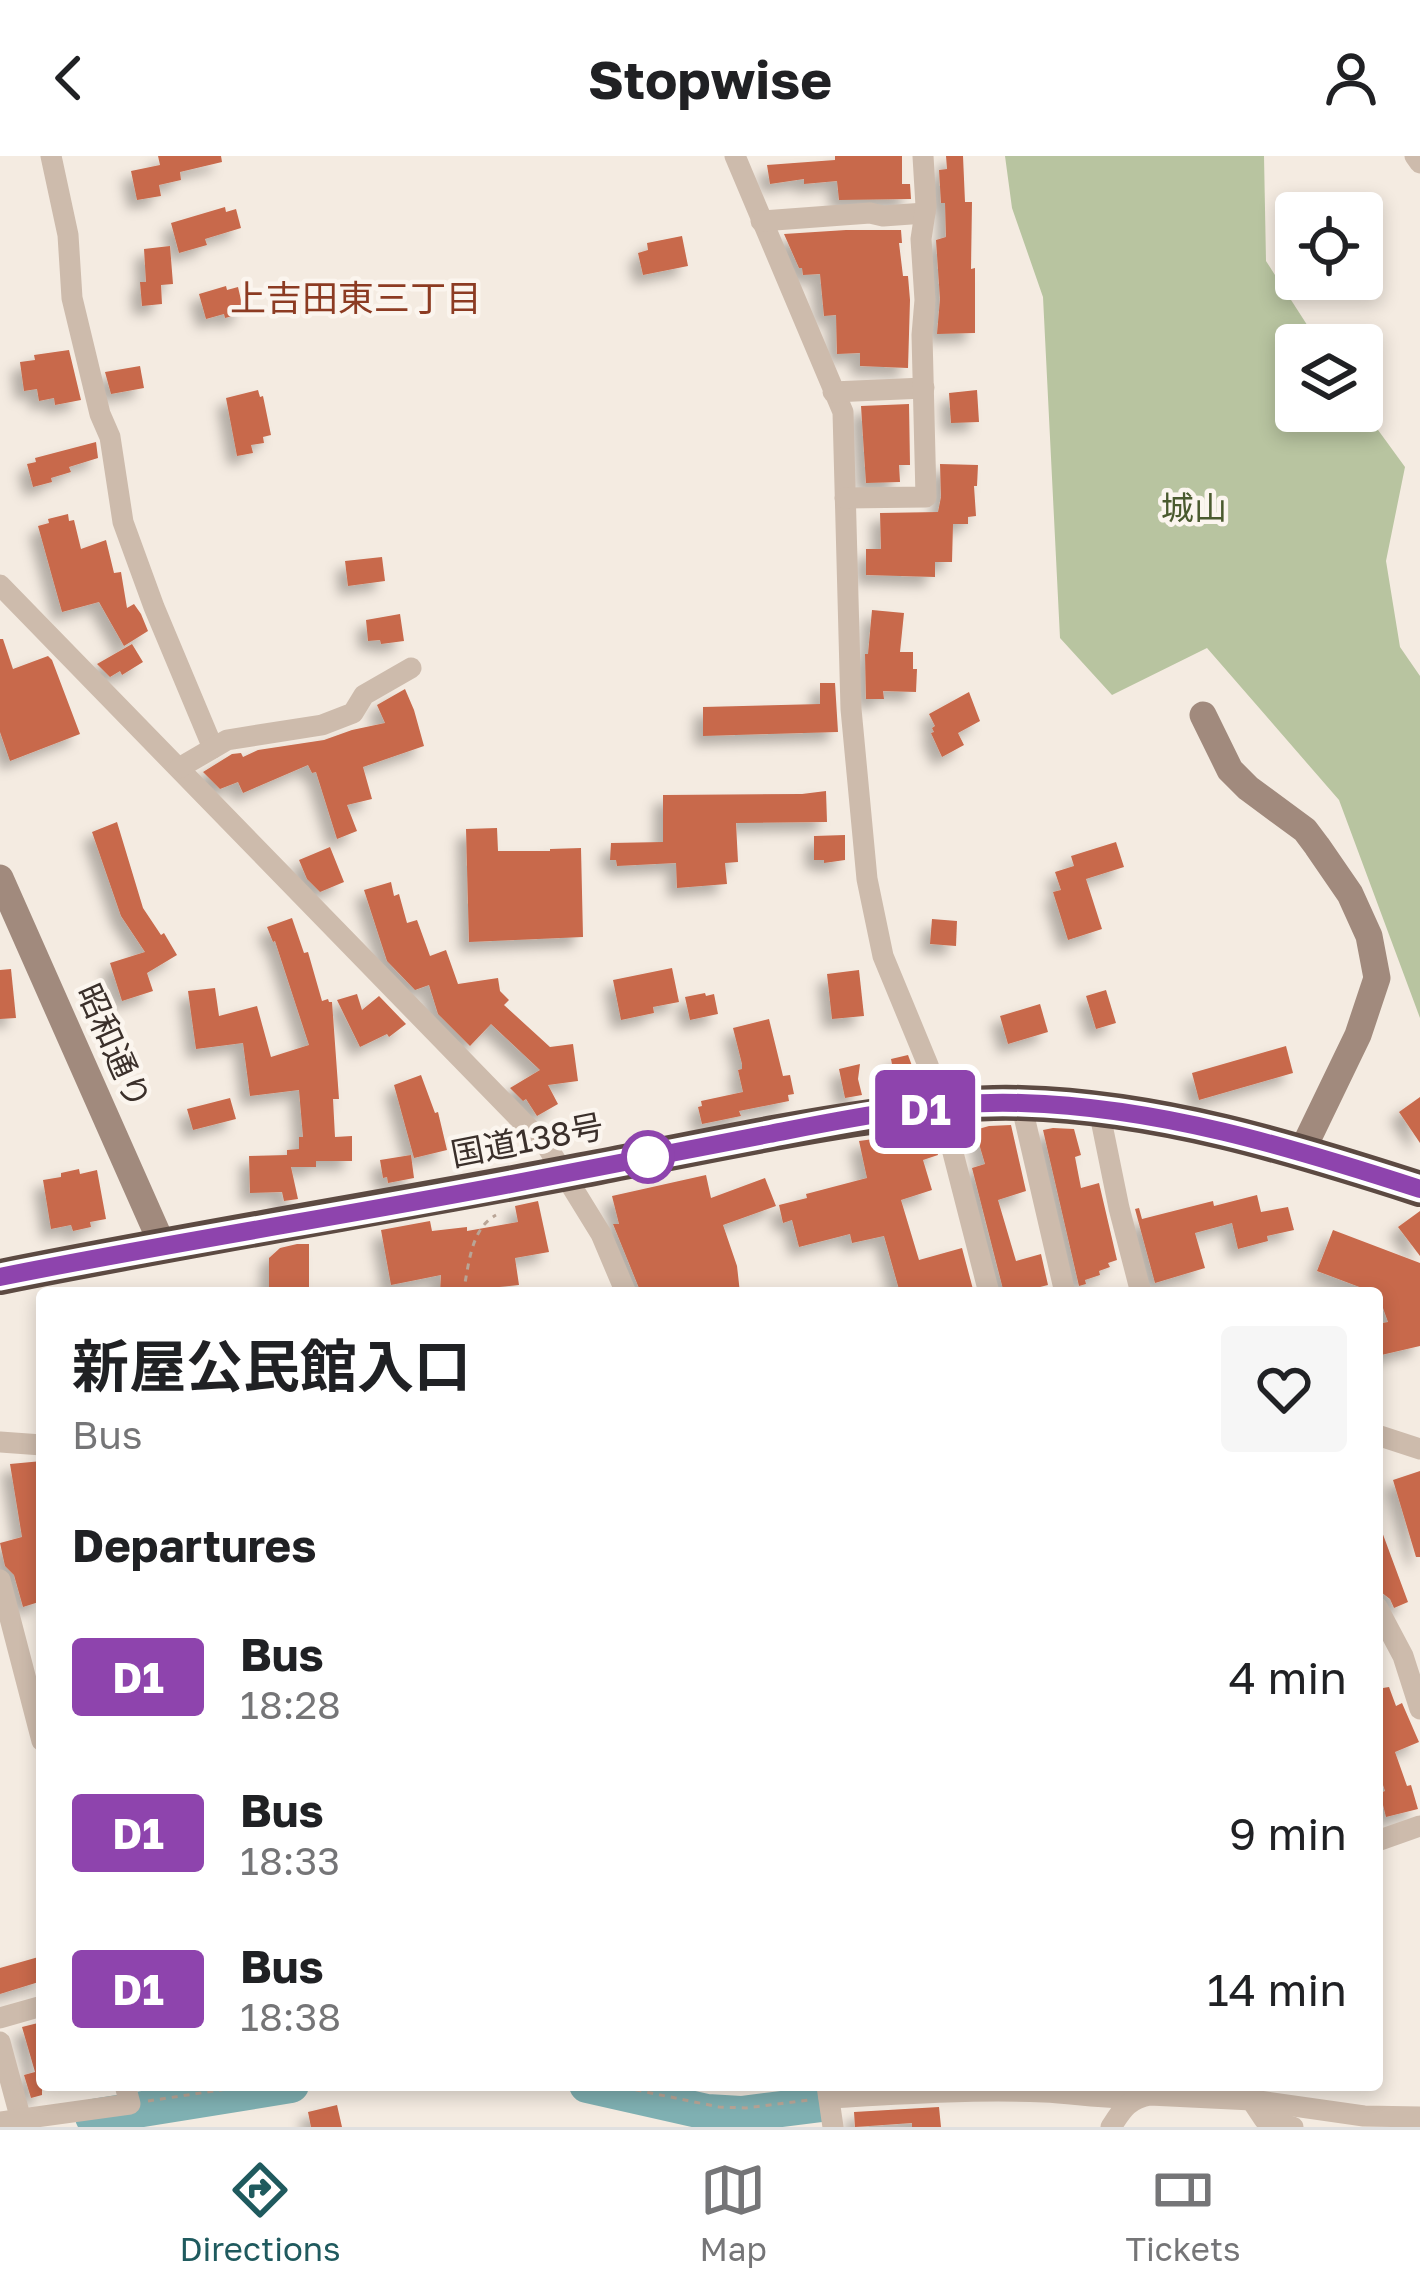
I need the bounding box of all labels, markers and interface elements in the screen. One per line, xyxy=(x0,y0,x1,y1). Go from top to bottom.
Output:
icon: back xyxy=(36,45,102,111)
icon: person xyxy=(1318,45,1384,111)
text: Stopwise xyxy=(588,46,832,111)
map controls xyxy=(1275,192,1383,432)
button: locate xyxy=(1275,192,1383,300)
district label: 上吉田東三丁目 xyxy=(230,276,482,319)
button: layers xyxy=(1275,324,1383,432)
park label: 城山 xyxy=(1161,488,1227,527)
street label: 昭和通り xyxy=(70,978,159,1114)
line badge: D1 xyxy=(871,1070,979,1148)
text: D1 xyxy=(899,1084,951,1134)
street label: 国道138号 xyxy=(447,1106,606,1173)
unlabelled marker xyxy=(623,1132,673,1182)
button: heart xyxy=(1221,1326,1347,1452)
text: 新屋公民館入口 xyxy=(72,1331,471,1400)
text: Bus xyxy=(72,1411,142,1458)
text: Departures xyxy=(72,1518,316,1572)
text: Bus xyxy=(240,1627,324,1681)
text: 4 min xyxy=(1229,1650,1347,1704)
text: D1 xyxy=(112,1652,164,1702)
text: 18:28 xyxy=(240,1681,341,1728)
text: Bus xyxy=(240,1783,324,1837)
text: 9 min xyxy=(1229,1806,1347,1860)
text: D1 xyxy=(112,1808,164,1858)
text: 18:33 xyxy=(240,1837,340,1884)
text: Bus xyxy=(240,1939,324,1993)
text: 14 min xyxy=(1207,1962,1347,2016)
text: D1 xyxy=(112,1964,164,2014)
text: 18:38 xyxy=(240,1993,341,2040)
tab: Directions xyxy=(179,2157,341,2268)
tab: Map xyxy=(699,2157,767,2268)
tab: Tickets xyxy=(1125,2157,1241,2268)

